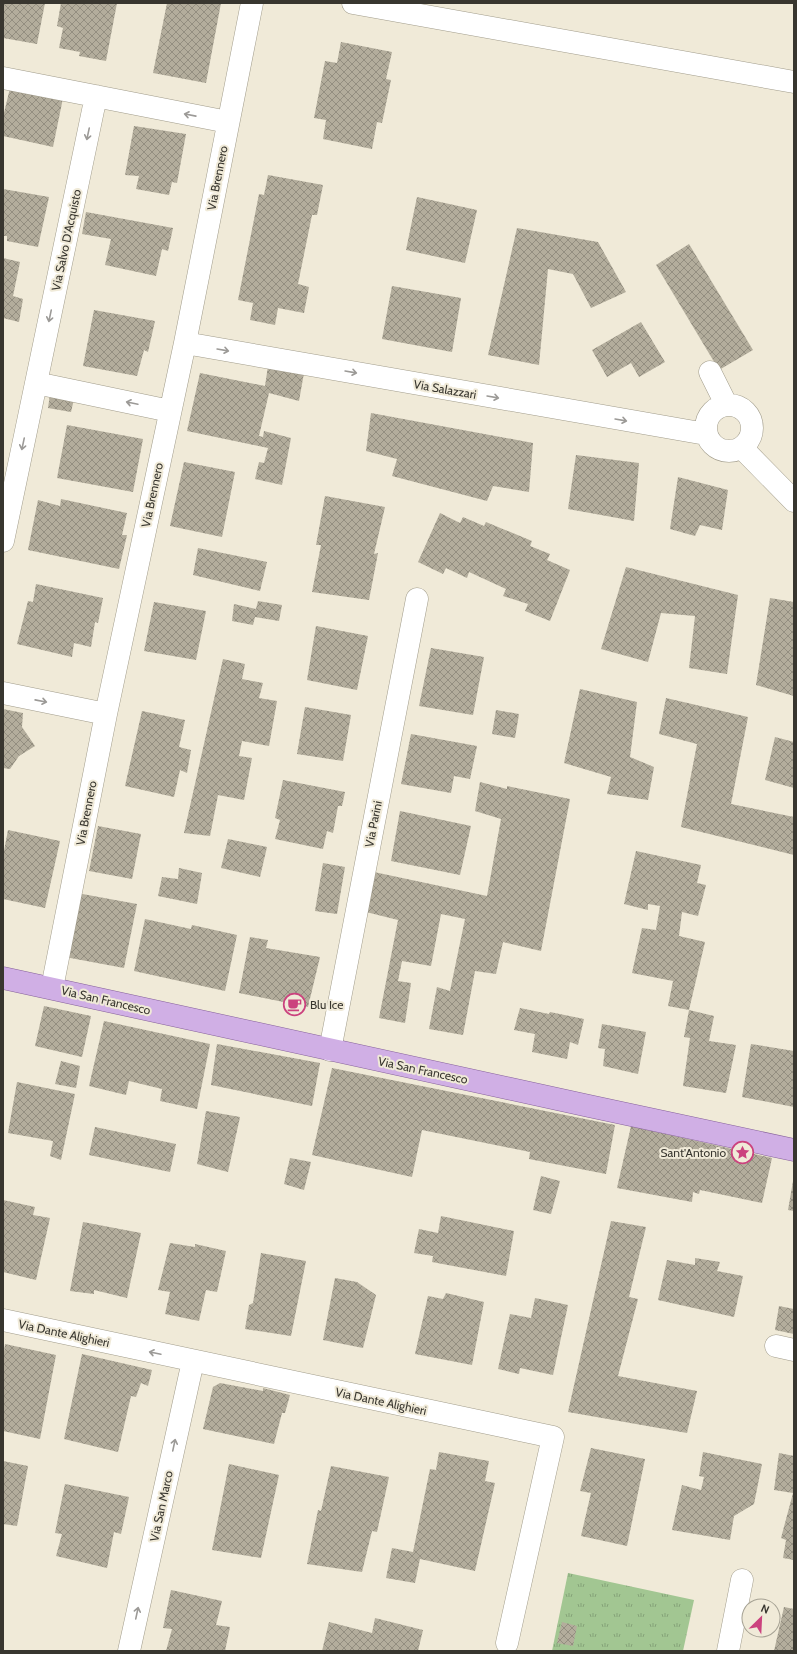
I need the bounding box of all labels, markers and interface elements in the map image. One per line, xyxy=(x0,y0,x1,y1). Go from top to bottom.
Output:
one-way arrow xyxy=(184,110,197,118)
one-way arrow xyxy=(84,128,92,141)
street label: Via Brennero xyxy=(203,144,231,212)
street label: Via Salvo D'Acquisto xyxy=(48,187,84,292)
one-way arrow xyxy=(46,310,54,323)
one-way arrow xyxy=(216,346,229,354)
one-way arrow xyxy=(344,369,357,377)
street label: Via Salazzari xyxy=(412,376,478,402)
one-way arrow xyxy=(486,393,499,401)
one-way arrow xyxy=(126,399,139,407)
one-way arrow xyxy=(614,416,627,424)
one-way arrow xyxy=(19,437,27,450)
street label: Via Brennero xyxy=(138,461,166,529)
one-way arrow xyxy=(34,697,47,705)
street label: Via Brennero xyxy=(72,779,100,847)
street label: Via Parini xyxy=(361,800,385,848)
street label: Via San Francesco xyxy=(60,982,153,1018)
cafe icon: Blu Ice xyxy=(282,991,308,1017)
place label: Blu Ice xyxy=(310,997,343,1012)
street label: Via San Francesco xyxy=(377,1053,470,1087)
place icon: Sant'Antonio xyxy=(729,1139,755,1165)
place label: Sant'Antonio xyxy=(661,1145,726,1160)
street label: Via Dante Alighieri xyxy=(17,1316,111,1350)
one-way arrow xyxy=(148,1348,161,1356)
street label: Via Dante Alighieri xyxy=(334,1384,428,1418)
one-way arrow xyxy=(171,1439,179,1452)
street label: Via San Marco xyxy=(146,1469,176,1543)
north arrow xyxy=(741,1598,781,1638)
text: N xyxy=(759,1601,771,1617)
one-way arrow xyxy=(134,1607,142,1620)

